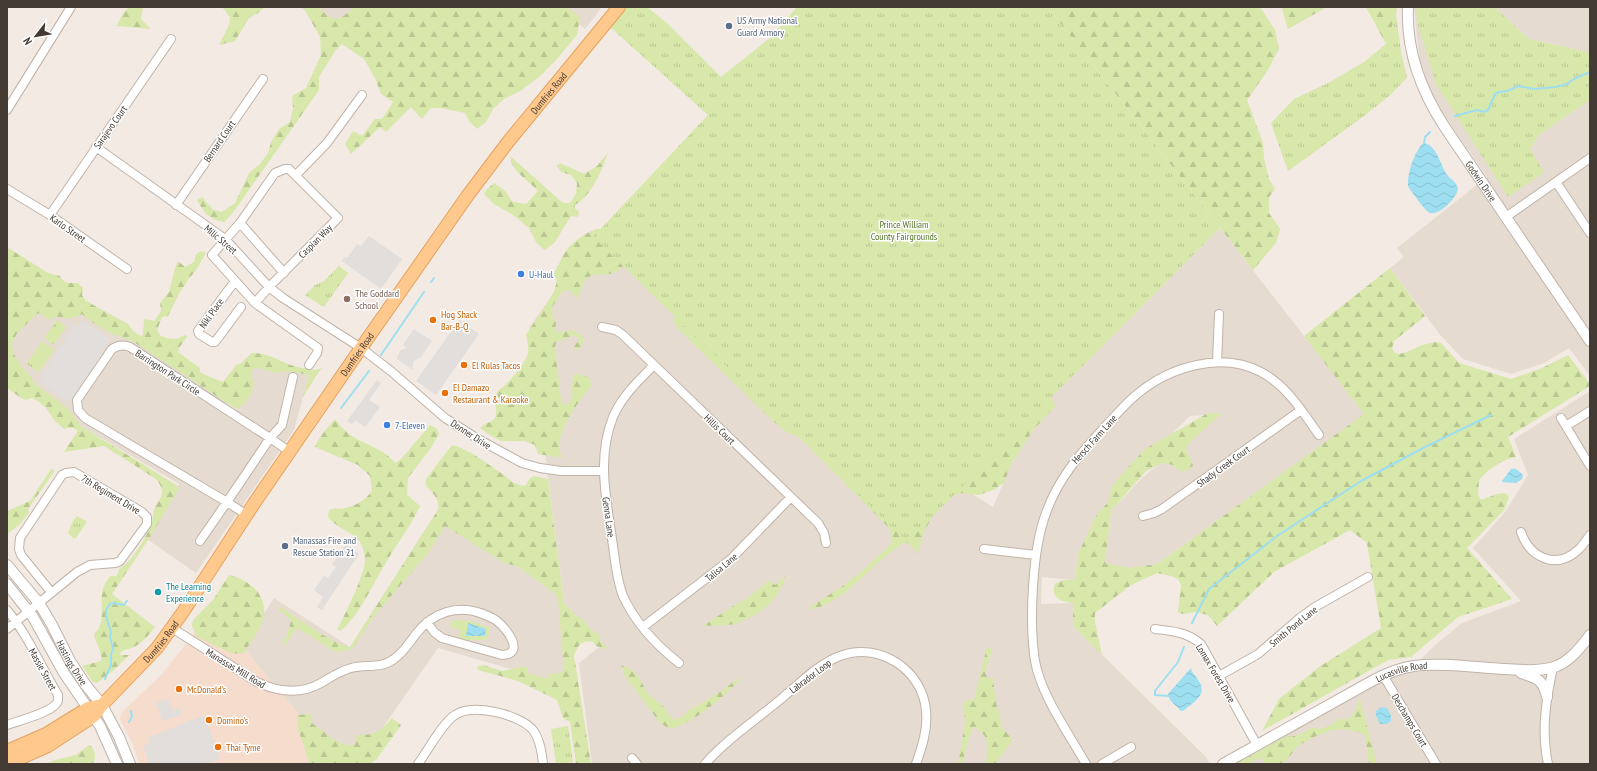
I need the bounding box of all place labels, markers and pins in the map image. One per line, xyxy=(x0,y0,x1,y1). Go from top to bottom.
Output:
place label: US Army National Guard Armory xyxy=(737,14,798,39)
marker: US Army National Guard Armory xyxy=(724,21,734,31)
place label: U-Haul xyxy=(529,268,554,281)
marker: U-Haul xyxy=(516,269,526,279)
place label: The Goddard School xyxy=(355,287,399,312)
marker: The Goddard School xyxy=(342,294,352,304)
place label: Hog Shack Bar-B-Q xyxy=(441,308,477,333)
marker: Hog Shack Bar-B-Q xyxy=(428,315,438,325)
place label: El Rulas Tacos xyxy=(472,359,521,372)
marker: El Rulas Tacos xyxy=(459,360,469,370)
place label: El Damazo Restaurant & Karaoke xyxy=(453,381,528,406)
marker: El Damazo Restaurant & Karaoke xyxy=(440,388,450,398)
place label: 7-Eleven xyxy=(395,419,425,432)
marker: 7-Eleven xyxy=(382,420,392,430)
place label: Manassas Fire and Rescue Station 21 xyxy=(293,534,356,559)
marker: Manassas Fire and Rescue Station 21 xyxy=(280,541,290,551)
place label: The Learning Experience xyxy=(166,580,211,605)
marker: The Learning Experience xyxy=(153,587,163,597)
place label: McDonald's xyxy=(187,683,227,696)
marker: McDonald's xyxy=(174,684,184,694)
place label: Domino's xyxy=(217,714,249,727)
marker: Domino's xyxy=(204,715,214,725)
place label: Thai Tyme xyxy=(226,741,261,754)
marker: Thai Tyme xyxy=(213,742,223,752)

